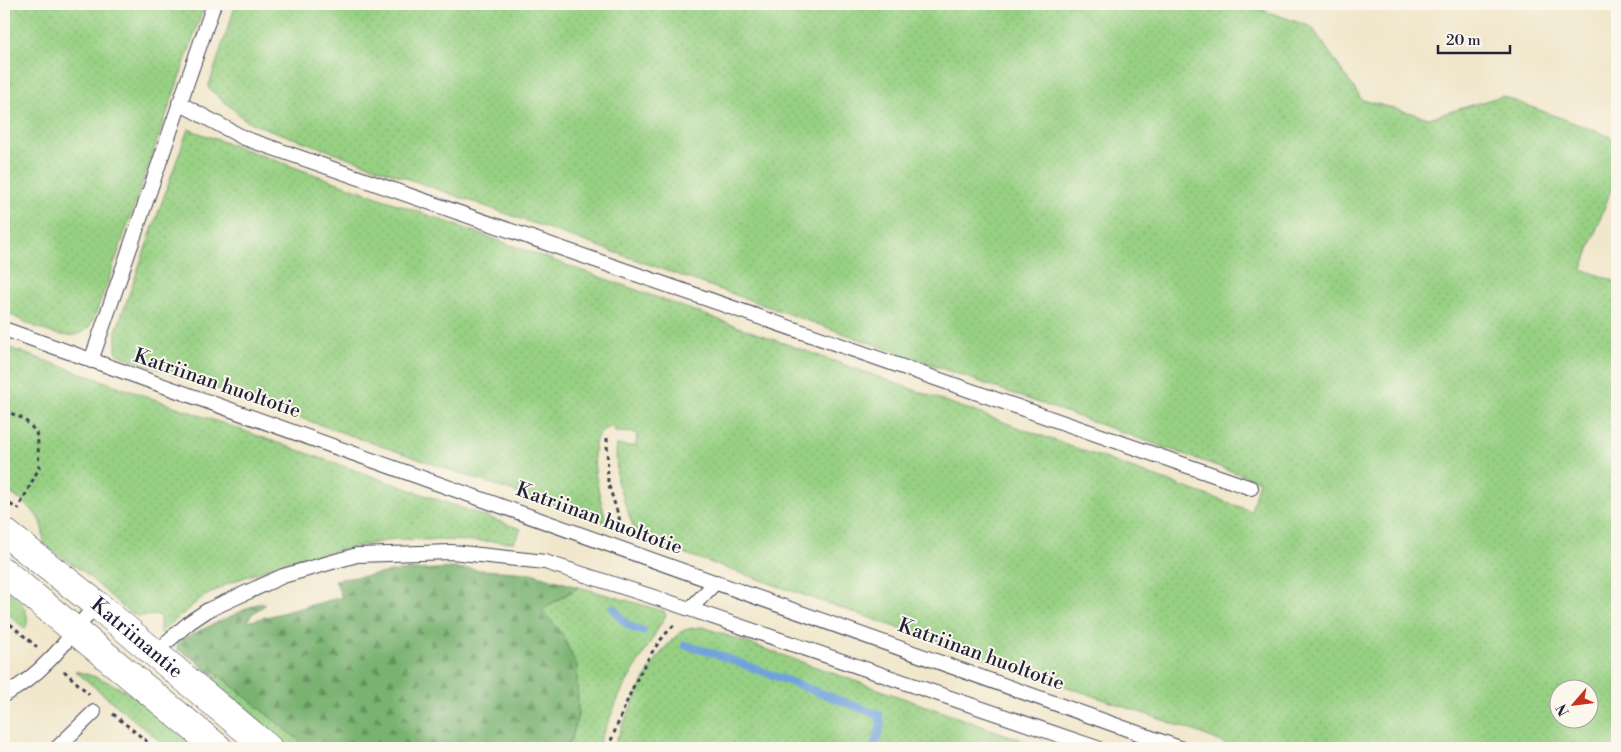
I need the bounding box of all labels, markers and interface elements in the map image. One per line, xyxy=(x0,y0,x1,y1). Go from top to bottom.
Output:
scale bar xyxy=(1438,22,1511,54)
text: 20 m xyxy=(1446,31,1481,50)
street label: Katriinan huoltotie xyxy=(130,344,304,424)
street label: Katriinan huoltotie xyxy=(512,477,686,561)
street label: Katriinantie xyxy=(86,592,188,684)
street label: Katriinan huoltotie xyxy=(894,613,1068,697)
north arrow xyxy=(1548,680,1598,730)
text: N xyxy=(1553,701,1574,719)

